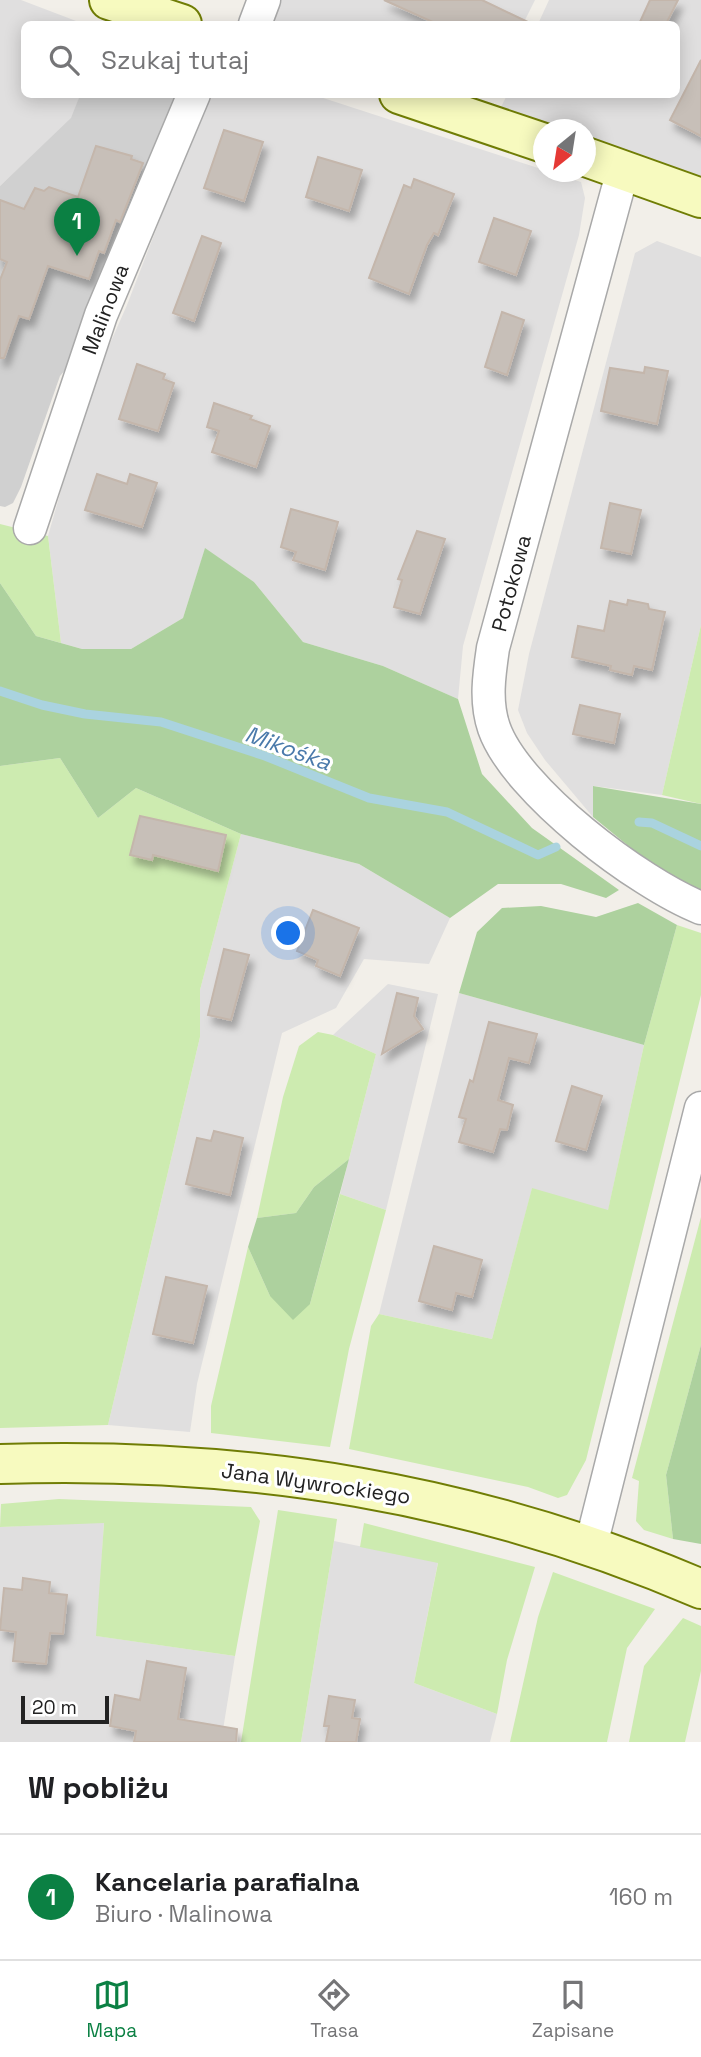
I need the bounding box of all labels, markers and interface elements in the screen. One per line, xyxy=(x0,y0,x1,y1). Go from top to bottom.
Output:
search box xyxy=(21,21,680,98)
icon: search xyxy=(45,41,83,79)
text: Szukaj tutaj xyxy=(101,43,249,77)
north arrow xyxy=(533,119,596,182)
pin: 1 xyxy=(54,198,100,256)
street label: Malinowa xyxy=(75,260,135,358)
street label: Potokowa xyxy=(485,532,537,634)
water label: Mikośka xyxy=(241,719,336,778)
your location xyxy=(271,916,305,950)
street label: Jana Wywrockiego xyxy=(220,1456,412,1510)
scale bar xyxy=(21,1693,108,1725)
text: 20 m xyxy=(32,1695,77,1720)
text: W pobliżu xyxy=(28,1768,169,1807)
text: Kancelaria parafialna xyxy=(95,1865,360,1899)
text: 1 xyxy=(46,1882,56,1912)
text: 160 m xyxy=(609,1882,673,1912)
text: Biuro · Malinowa xyxy=(95,1899,272,1929)
tab: Mapa xyxy=(87,1976,137,2043)
tab: Trasa xyxy=(310,1976,359,2043)
tab: Zapisane xyxy=(532,1976,614,2043)

